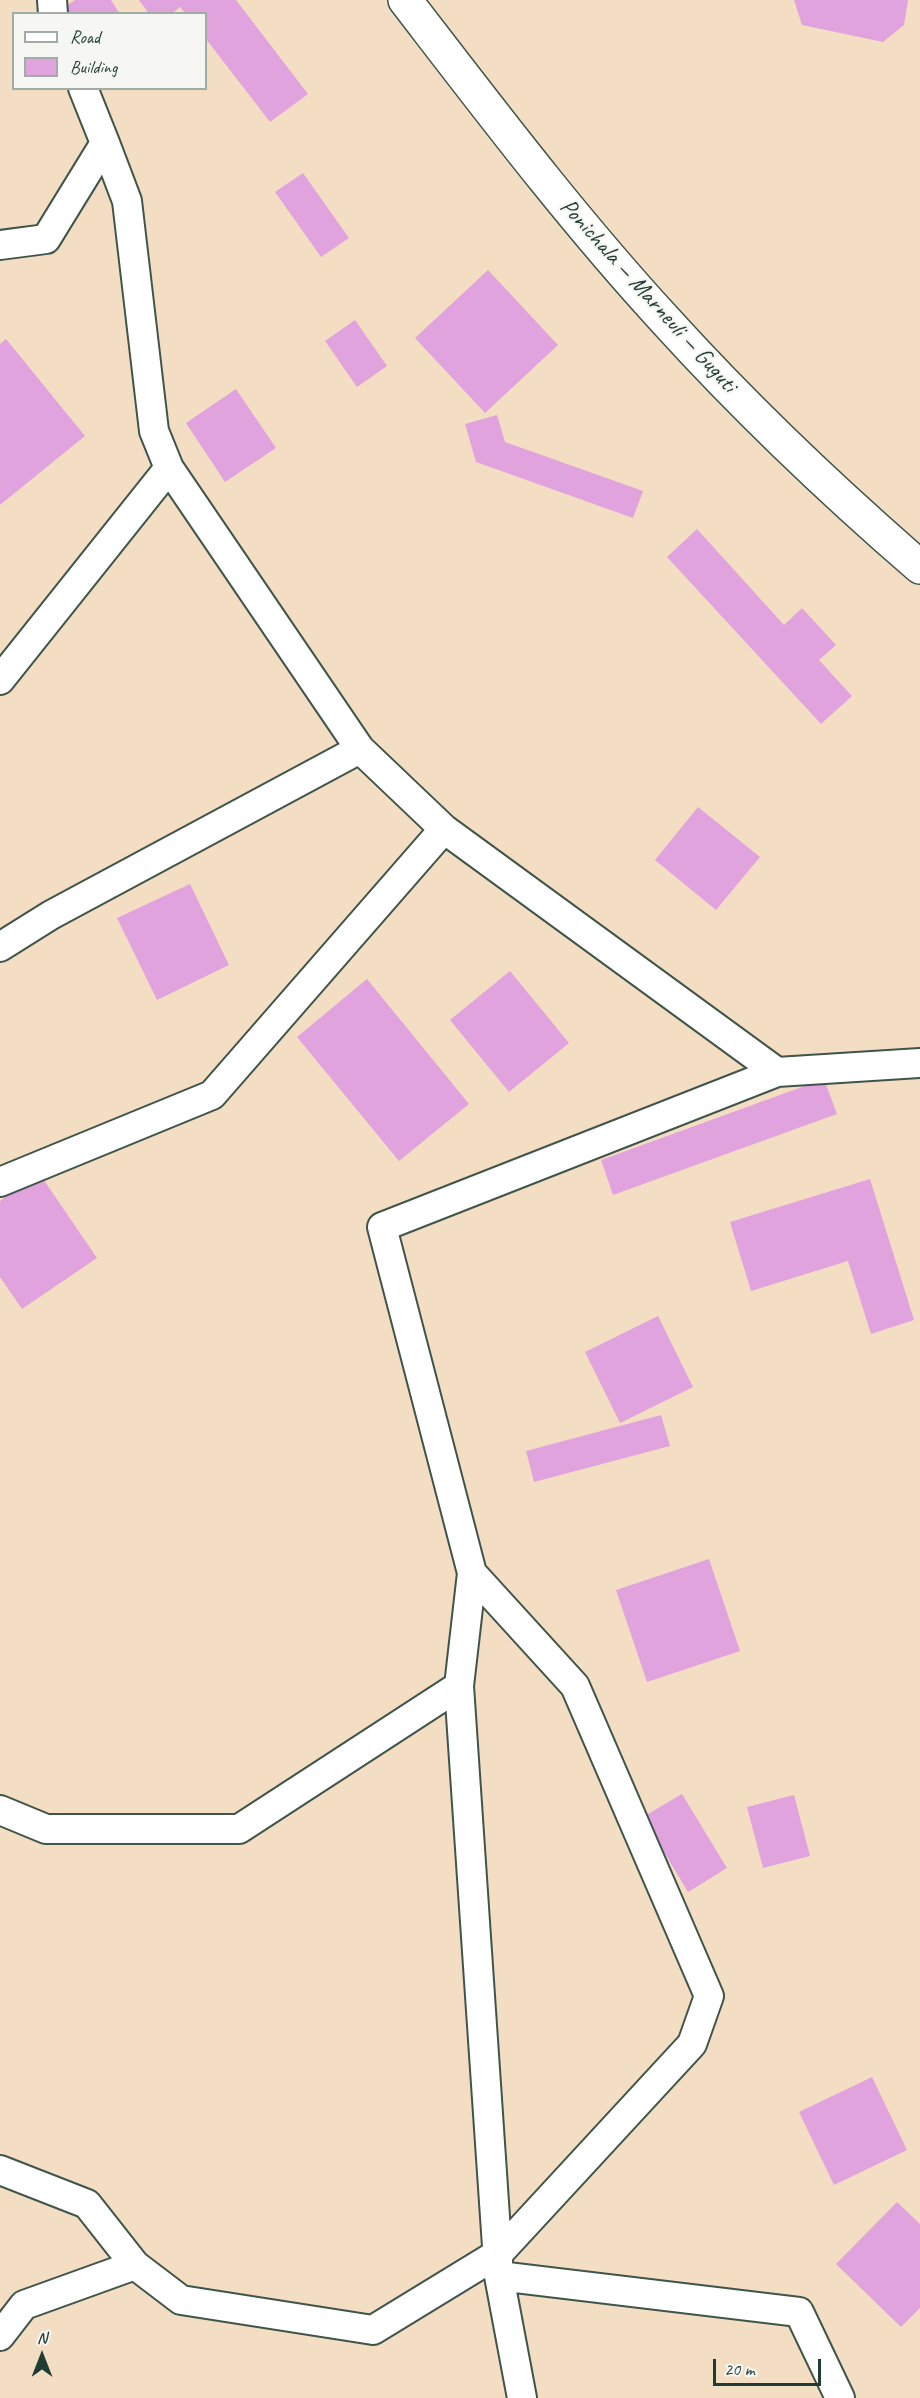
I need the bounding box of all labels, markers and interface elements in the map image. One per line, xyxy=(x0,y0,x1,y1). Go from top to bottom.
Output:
legend xyxy=(12,12,207,90)
text: Road xyxy=(70,26,100,48)
text: Building xyxy=(70,56,117,78)
street label: Ponichala — Marneuli — Guguti xyxy=(553,193,743,399)
north arrow xyxy=(12,2326,72,2386)
text: N xyxy=(37,2328,47,2348)
scale bar xyxy=(716,2347,824,2385)
text: 20 m xyxy=(724,2358,755,2380)

